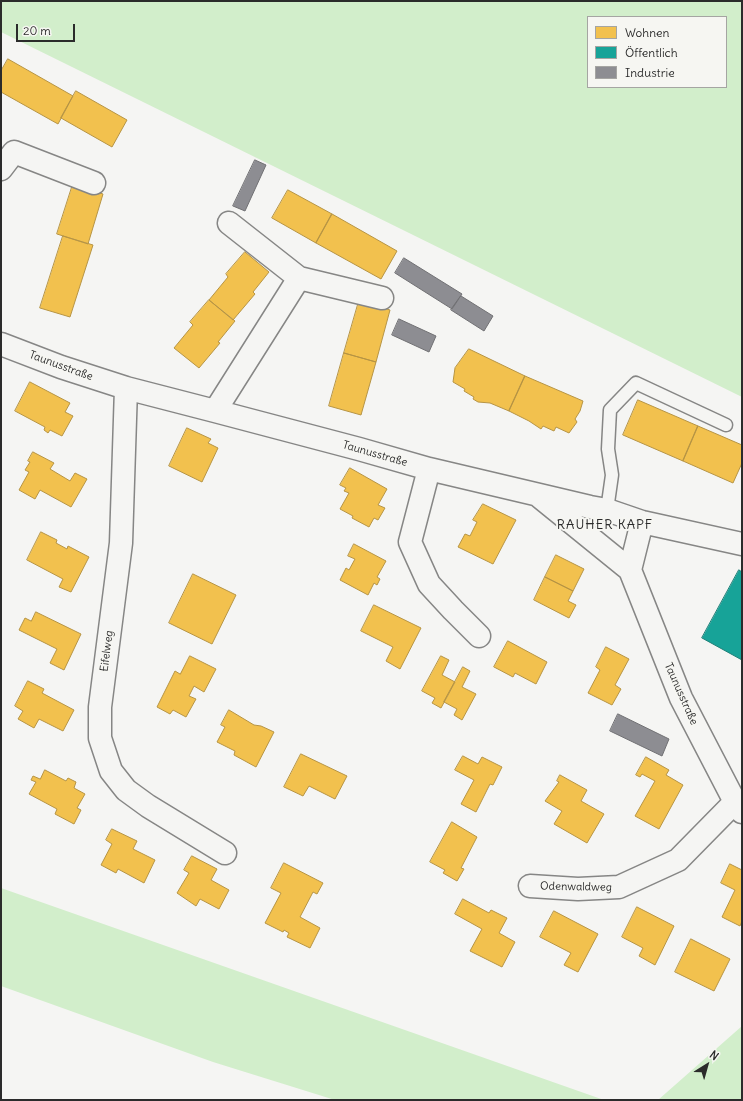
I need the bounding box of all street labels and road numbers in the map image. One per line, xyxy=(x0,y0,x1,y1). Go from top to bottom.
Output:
street label: Taunusstraße xyxy=(27,348,95,384)
street label: Taunusstraße xyxy=(341,438,409,470)
street label: Eifelweg xyxy=(98,630,116,672)
street label: Taunusstraße xyxy=(661,661,701,727)
street label: Odenwaldweg xyxy=(540,880,612,894)

